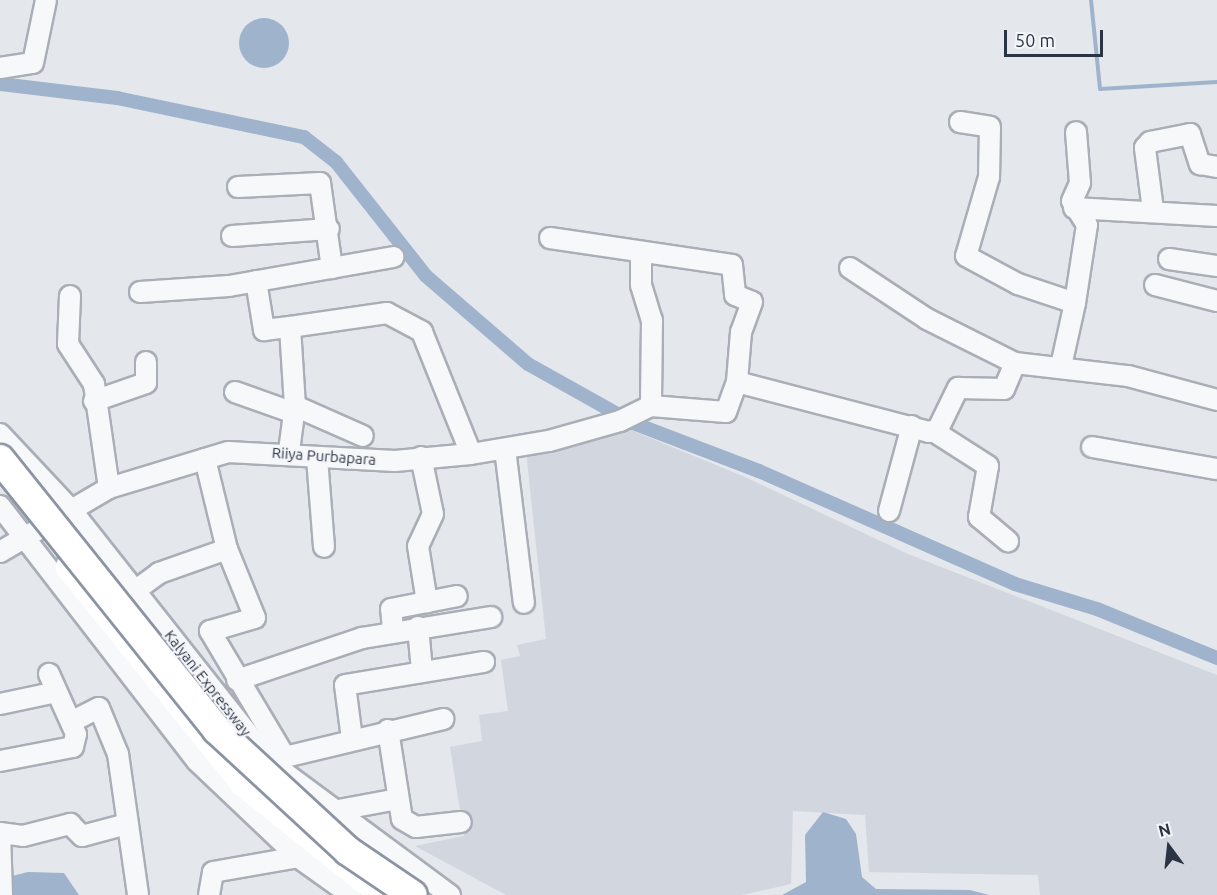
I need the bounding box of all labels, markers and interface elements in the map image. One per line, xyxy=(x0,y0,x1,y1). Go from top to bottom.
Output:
scale bar xyxy=(1007,18,1106,56)
text: 50 m xyxy=(1015,30,1055,50)
street label: Riiya Purbapara xyxy=(271,443,377,469)
street label: Kalyani Expressway xyxy=(161,626,255,740)
north arrow xyxy=(1139,817,1199,877)
text: N xyxy=(1156,819,1172,840)

